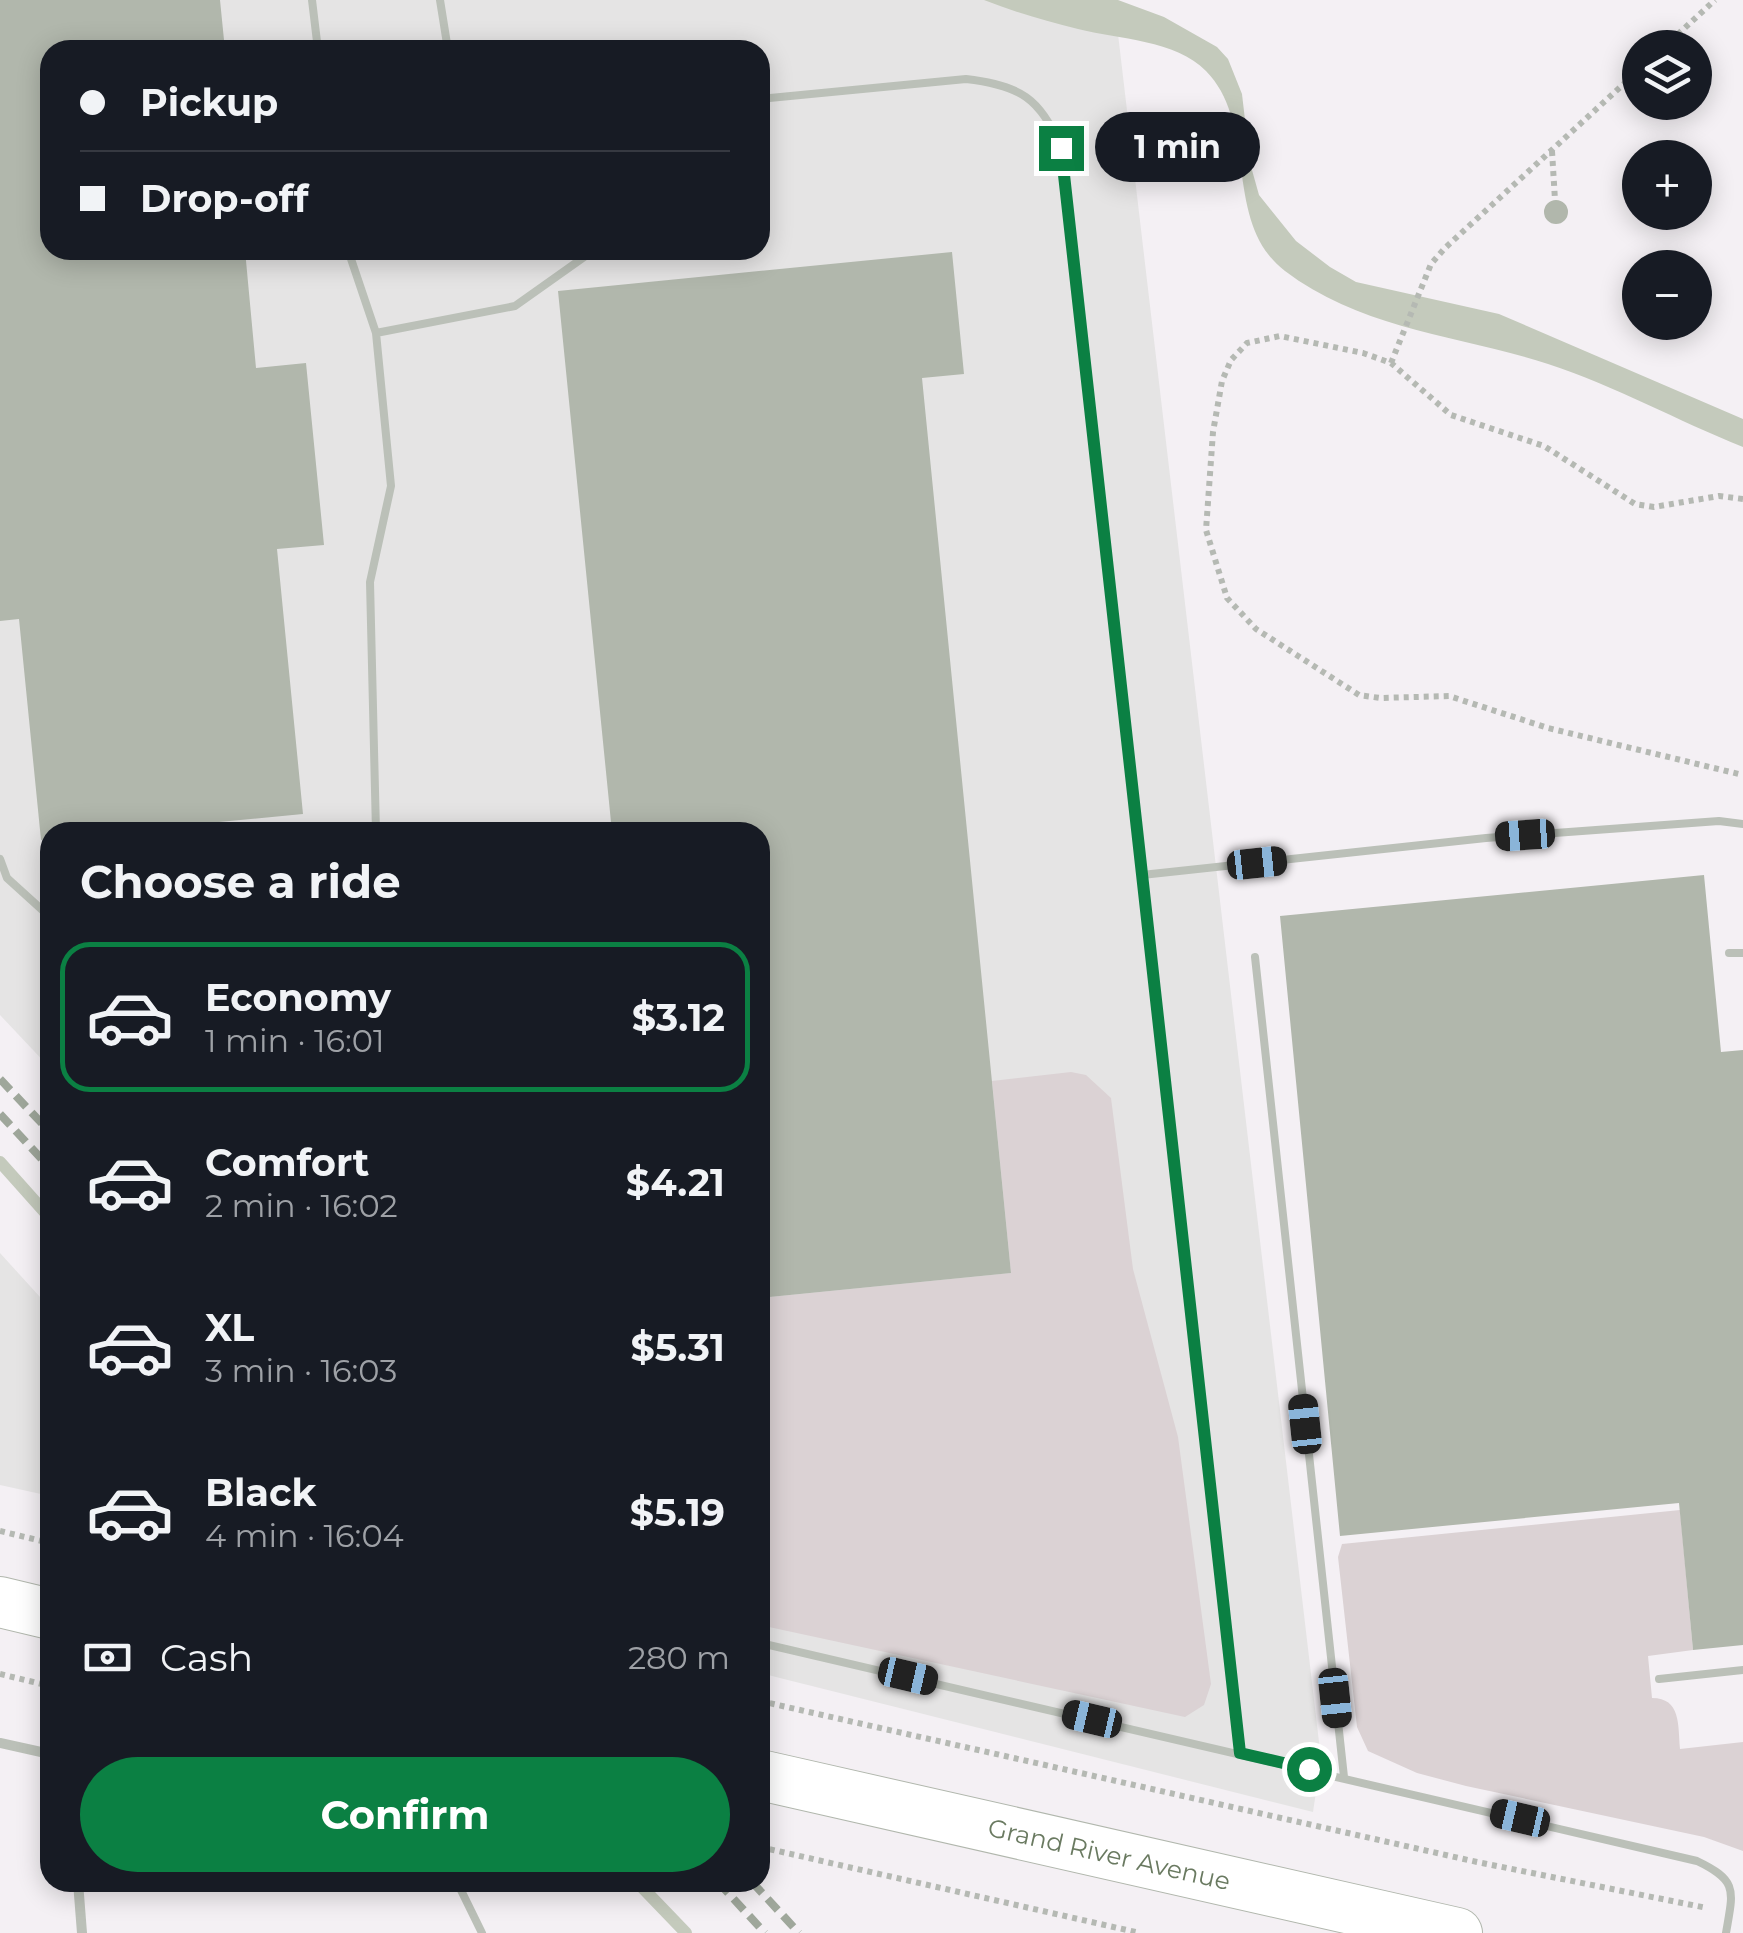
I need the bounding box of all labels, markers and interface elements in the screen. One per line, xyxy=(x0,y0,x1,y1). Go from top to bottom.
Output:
map controls xyxy=(1622,30,1712,340)
button: layers xyxy=(1622,30,1712,120)
text: Pickup xyxy=(140,79,278,126)
callout: 1 min xyxy=(1096,113,1261,183)
route end xyxy=(1039,126,1084,171)
text: 1 min xyxy=(1134,127,1221,166)
button: + xyxy=(1622,140,1712,230)
text: Drop-off xyxy=(140,175,309,222)
button: − xyxy=(1622,250,1712,340)
car xyxy=(1494,818,1556,852)
car xyxy=(1226,845,1288,881)
text: Choose a ride xyxy=(80,854,401,909)
icon: car xyxy=(85,972,175,1062)
text: Economy xyxy=(205,974,391,1021)
text: $3.12 xyxy=(632,994,725,1041)
text: 1 min · 16:01 xyxy=(205,1021,385,1060)
icon: car xyxy=(85,1137,175,1227)
text: Comfort xyxy=(205,1139,369,1186)
text: $4.21 xyxy=(626,1159,725,1206)
text: 2 min · 16:02 xyxy=(205,1186,398,1225)
icon: car xyxy=(85,1302,175,1392)
text: XL xyxy=(205,1304,254,1351)
text: $5.31 xyxy=(630,1324,725,1371)
text: 3 min · 16:03 xyxy=(205,1351,397,1390)
car xyxy=(1287,1393,1323,1455)
icon: car xyxy=(85,1467,175,1557)
text: Black xyxy=(205,1469,316,1516)
text: $5.19 xyxy=(630,1489,725,1536)
text: 4 min · 16:04 xyxy=(205,1516,404,1555)
icon: cash xyxy=(80,1630,135,1685)
text: Cash xyxy=(160,1634,253,1681)
text: 280 m xyxy=(628,1638,730,1677)
car xyxy=(875,1655,941,1697)
car xyxy=(1317,1667,1353,1729)
car xyxy=(1059,1698,1125,1740)
route start xyxy=(1287,1747,1332,1792)
button: Confirm xyxy=(80,1757,730,1872)
car xyxy=(1487,1797,1553,1839)
street label: Grand River Avenue xyxy=(985,1812,1233,1896)

